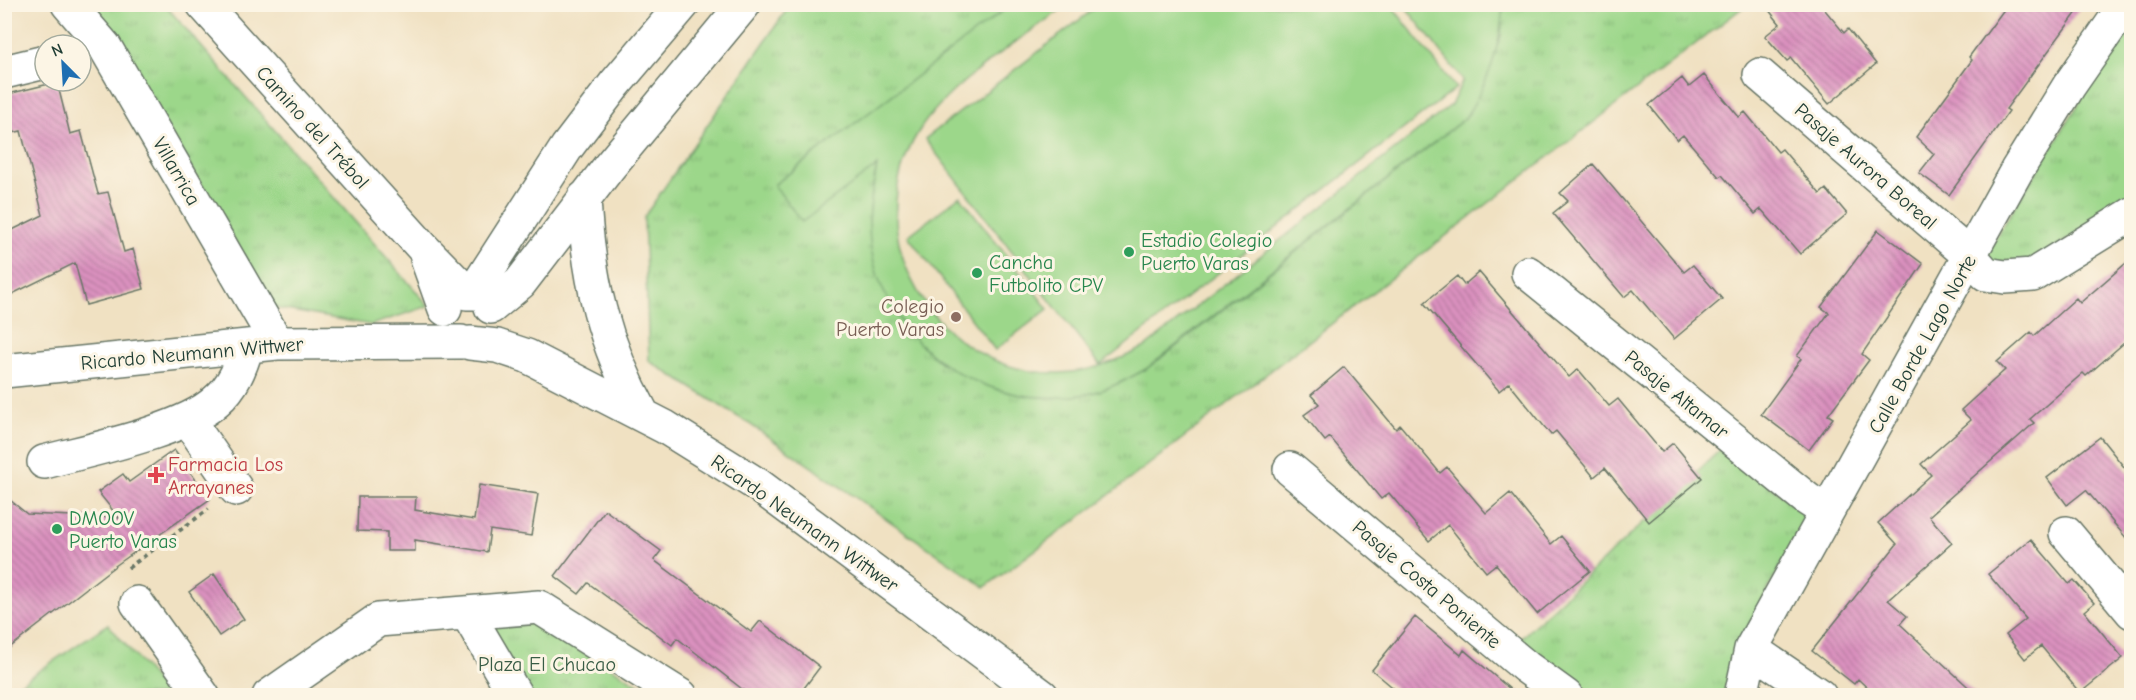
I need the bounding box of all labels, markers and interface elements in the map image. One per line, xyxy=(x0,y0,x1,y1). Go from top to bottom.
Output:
north arrow xyxy=(33,33,93,93)
text: N xyxy=(49,40,66,61)
street label: Camino del Trébol xyxy=(252,61,374,193)
street label: Pasaje Aurora Boreal xyxy=(1790,98,1941,234)
street label: Villarrica xyxy=(148,133,205,209)
place label: Estadio Colegio Puerto Varas xyxy=(1141,229,1272,275)
marker: Estadio Colegio Puerto Varas xyxy=(1122,245,1136,259)
place label: Cancha Futbolito CPV xyxy=(989,251,1104,297)
street label: Calle Borde Lago Norte xyxy=(1864,251,1981,437)
marker: Cancha Futbolito CPV xyxy=(970,266,984,280)
place label: Colegio Puerto Varas xyxy=(836,295,944,341)
marker: Colegio Puerto Varas xyxy=(949,310,963,324)
street label: Ricardo Neumann Wittwer xyxy=(80,332,304,375)
street label: Pasaje Altamar xyxy=(1620,346,1733,443)
street label: Ricardo Neumann Wittwer xyxy=(707,450,903,597)
place label: Farmacia Los Arrayanes xyxy=(168,453,283,499)
marker: Farmacia Los Arrayanes xyxy=(149,468,163,482)
place label: DMOOV Puerto Varas xyxy=(69,507,177,553)
street label: Pasaje Costa Poniente xyxy=(1348,516,1506,653)
marker: DMOOV Puerto Varas xyxy=(50,522,64,536)
park label: Plaza El Chucao xyxy=(478,653,616,676)

